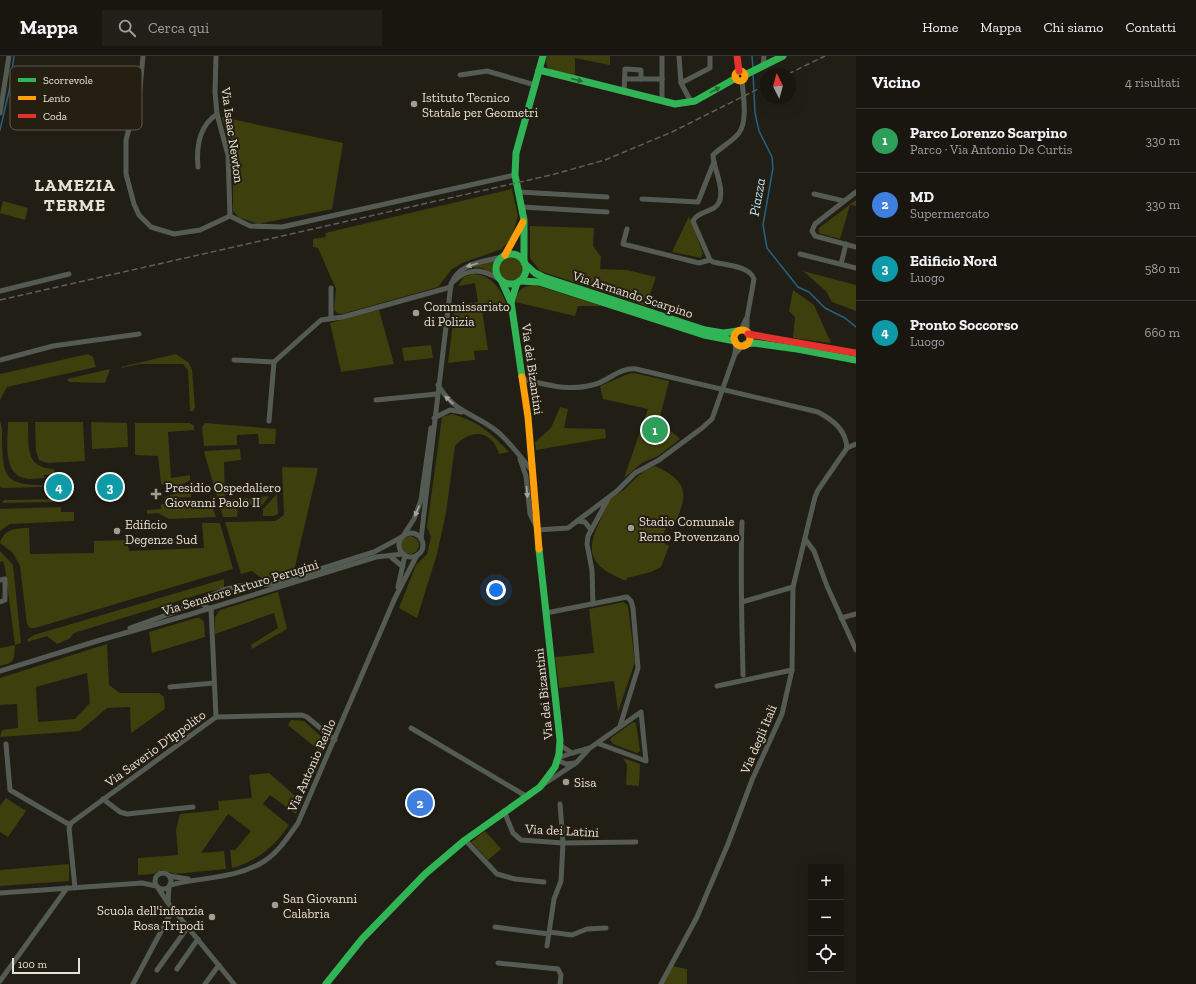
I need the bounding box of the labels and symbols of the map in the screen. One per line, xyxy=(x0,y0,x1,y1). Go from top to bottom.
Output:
legend xyxy=(10,66,142,130)
north arrow xyxy=(760,68,796,104)
text: Scorrevole xyxy=(43,74,93,87)
one-way arrow xyxy=(571,77,583,83)
street label: Via Isaac Newton xyxy=(218,85,247,184)
one-way arrow xyxy=(709,86,721,93)
place label: Istituto Tecnico Statale per Geometri xyxy=(422,90,538,120)
text: Lento xyxy=(43,92,71,105)
marker: Istituto Tecnico Statale per Geometri xyxy=(409,99,419,109)
text: Coda xyxy=(43,110,68,123)
district label: LAMEZIA TERME xyxy=(34,175,116,215)
water label: Piazza xyxy=(746,177,769,217)
one-way arrow xyxy=(466,262,478,268)
street label: Via Armando Scarpino xyxy=(570,268,695,321)
place label: Commissariato di Polizia xyxy=(424,299,510,329)
marker: Commissariato di Polizia xyxy=(411,308,421,318)
street label: Via dei Bizantini xyxy=(519,322,546,416)
one-way arrow xyxy=(444,395,454,404)
pin: 1 xyxy=(642,415,668,445)
pin: 4 xyxy=(46,472,72,502)
pin: 3 xyxy=(97,472,123,502)
place label: Presidio Ospedaliero Giovanni Paolo II xyxy=(165,480,281,510)
one-way arrow xyxy=(524,486,531,498)
marker: Presidio Ospedaliero Giovanni Paolo II xyxy=(150,488,162,500)
one-way arrow xyxy=(414,505,420,516)
place label: Stadio Comunale Remo Provenzano xyxy=(639,514,740,544)
place label: Edificio Degenze Sud xyxy=(125,517,197,547)
marker: Stadio Comunale Remo Provenzano xyxy=(626,523,636,533)
marker: Edificio Degenze Sud xyxy=(112,526,122,536)
street label: Via Senatore Arturo Perugini xyxy=(159,556,320,619)
your location xyxy=(486,580,506,600)
street label: Via dei Bizantini xyxy=(531,647,556,741)
street label: Via degli Itali xyxy=(737,702,780,777)
street label: Via Saverio D'Ippolito xyxy=(101,707,209,790)
street label: Via Antonio Reillo xyxy=(284,716,339,815)
place label: Sisa xyxy=(574,775,597,790)
marker: Sisa xyxy=(561,777,571,787)
pin: 2 xyxy=(407,788,433,818)
street label: Via dei Latini xyxy=(524,821,600,840)
place label: San Giovanni Calabria xyxy=(283,891,357,921)
marker: San Giovanni Calabria xyxy=(270,900,280,910)
place label: Scuola dell'infanzia Rosa Tripodi xyxy=(97,903,205,933)
marker: Scuola dell'infanzia Rosa Tripodi xyxy=(207,912,217,922)
scale bar xyxy=(12,956,80,975)

